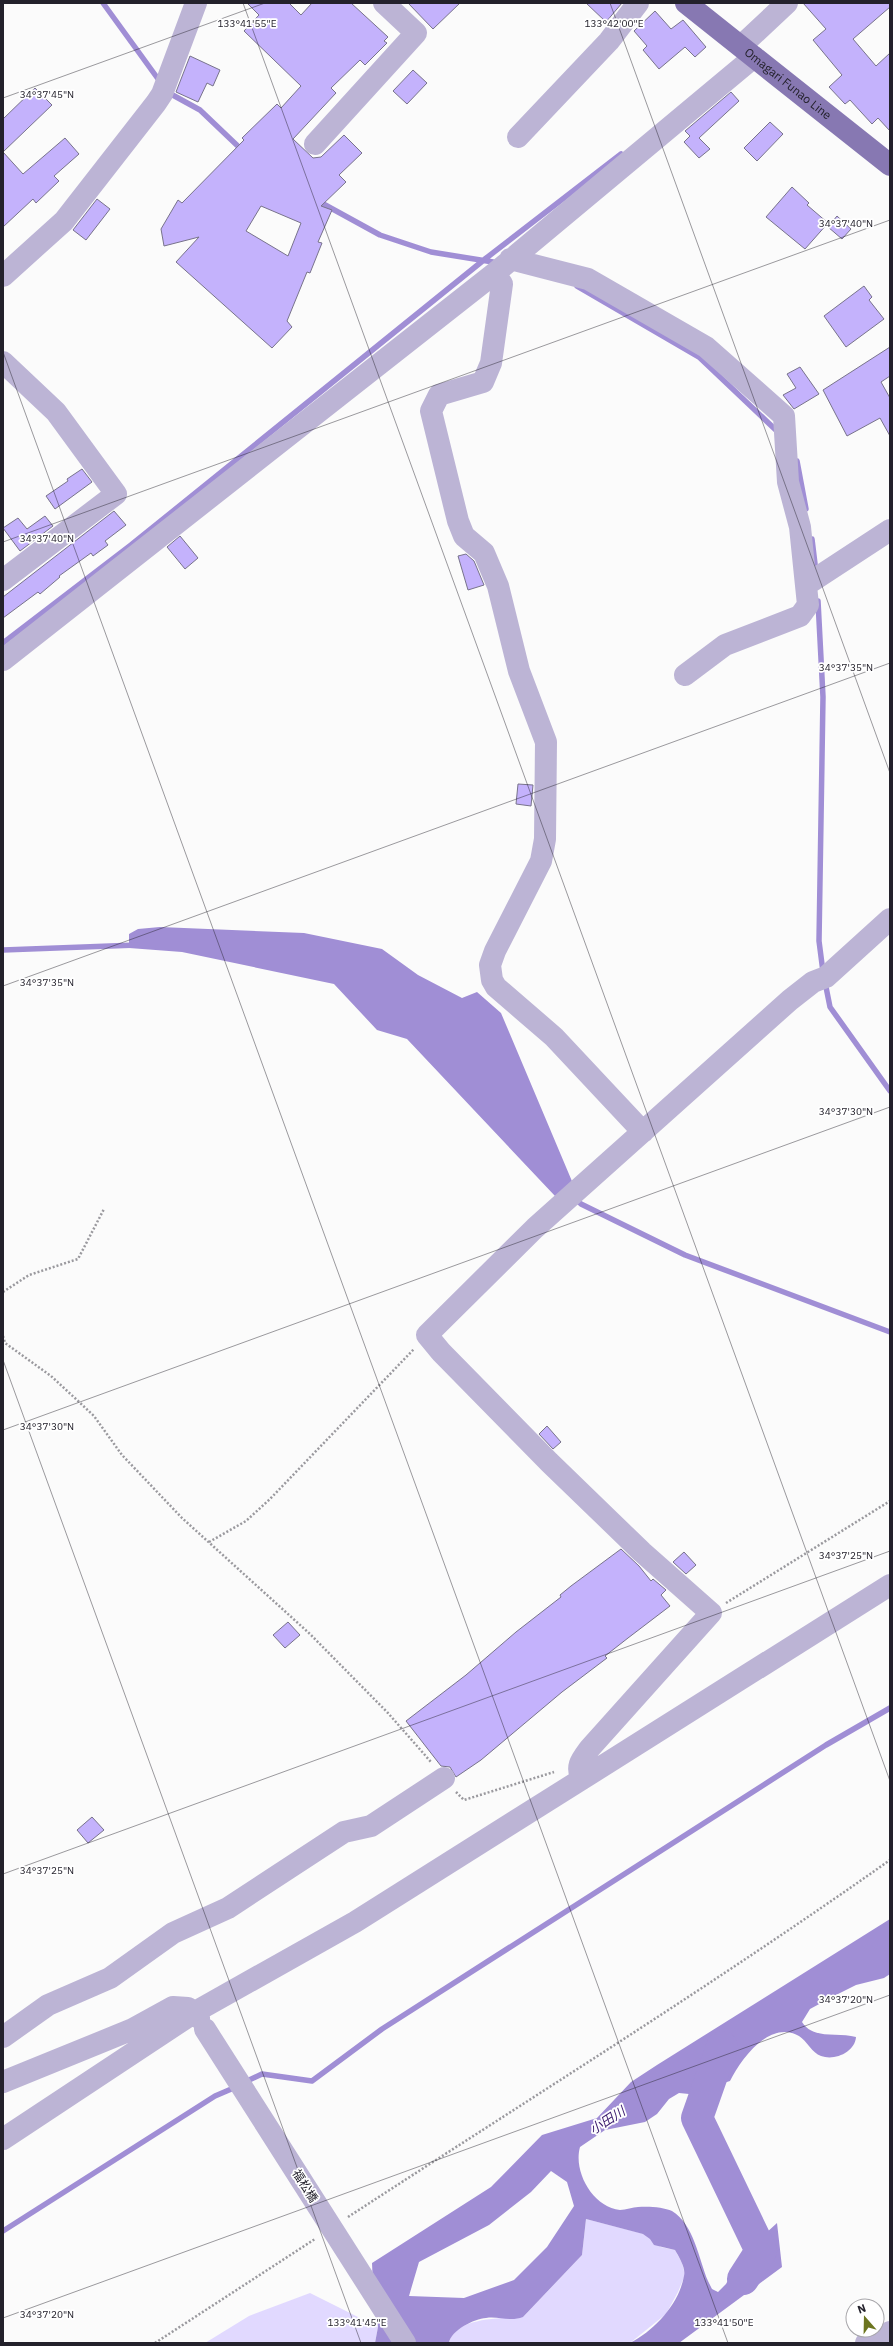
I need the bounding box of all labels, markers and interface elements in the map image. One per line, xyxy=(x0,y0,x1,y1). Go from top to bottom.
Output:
text: 133°41'55"E xyxy=(217,17,277,30)
text: 133°42'00"E xyxy=(584,17,644,30)
street label: Omagari Funao Line xyxy=(742,44,835,123)
text: 34°37'45"N xyxy=(20,88,74,101)
text: 34°37'40"N xyxy=(819,217,873,230)
text: 34°37'40"N xyxy=(20,532,74,545)
text: 34°37'35"N xyxy=(819,661,873,674)
text: 34°37'35"N xyxy=(20,976,74,989)
text: 34°37'30"N xyxy=(819,1105,873,1118)
text: 34°37'30"N xyxy=(20,1420,74,1433)
text: 34°37'25"N xyxy=(819,1549,873,1562)
text: 34°37'25"N xyxy=(20,1864,74,1877)
text: 34°37'20"N xyxy=(819,1993,873,2006)
water label: 小田川 xyxy=(586,2102,630,2138)
street label: 福松橋 xyxy=(290,2166,321,2205)
north arrow xyxy=(845,2298,885,2338)
text: N xyxy=(855,2301,868,2317)
text: 34°37'20"N xyxy=(20,2308,74,2321)
text: 133°41'45"E xyxy=(327,2316,387,2329)
text: 133°41'50"E xyxy=(694,2316,754,2329)

